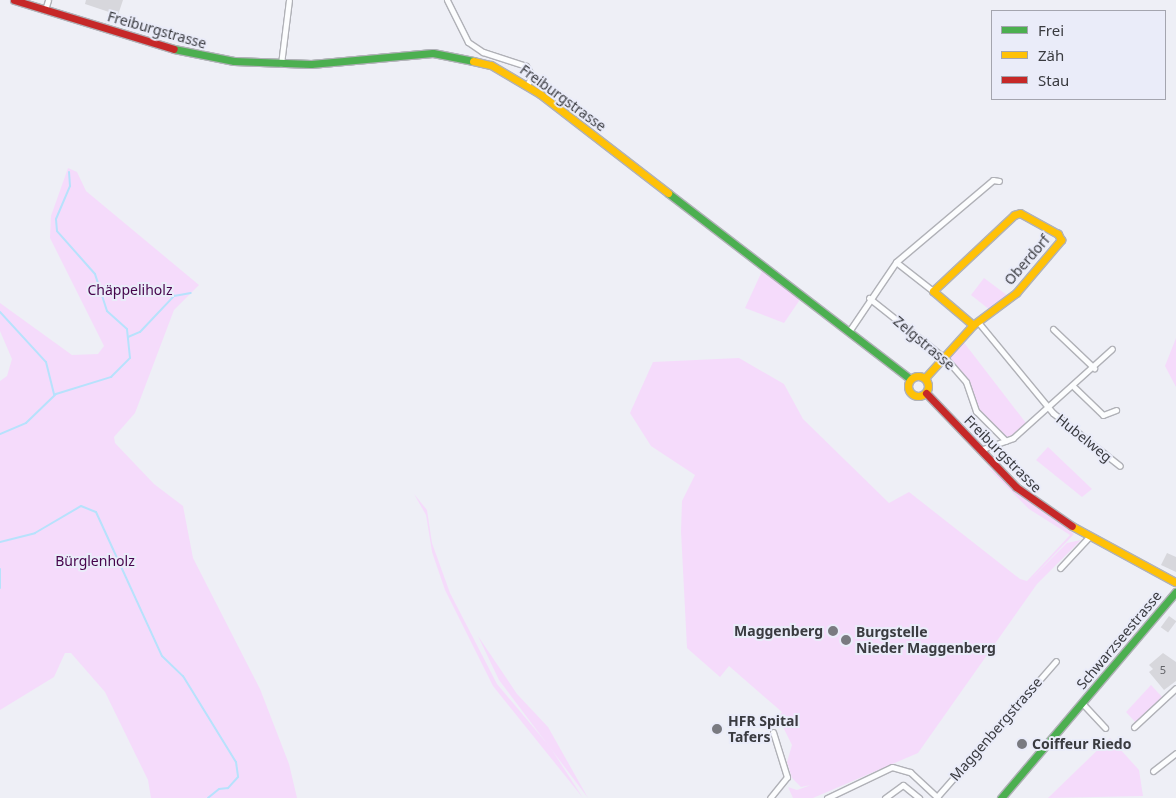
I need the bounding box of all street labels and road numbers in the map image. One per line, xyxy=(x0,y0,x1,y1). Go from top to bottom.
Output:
street label: Freiburgstrasse xyxy=(106,8,208,52)
street label: Freiburgstrasse xyxy=(517,61,609,135)
street label: Oberdorf xyxy=(1001,232,1053,288)
street label: Zelgstrasse xyxy=(890,313,958,373)
street label: Hubelweg xyxy=(1053,410,1115,466)
street label: Freiburgstrasse xyxy=(961,412,1045,496)
street label: Schwarzseestrasse xyxy=(1073,587,1165,693)
street label: Maggenbergstrasse xyxy=(947,674,1045,784)

